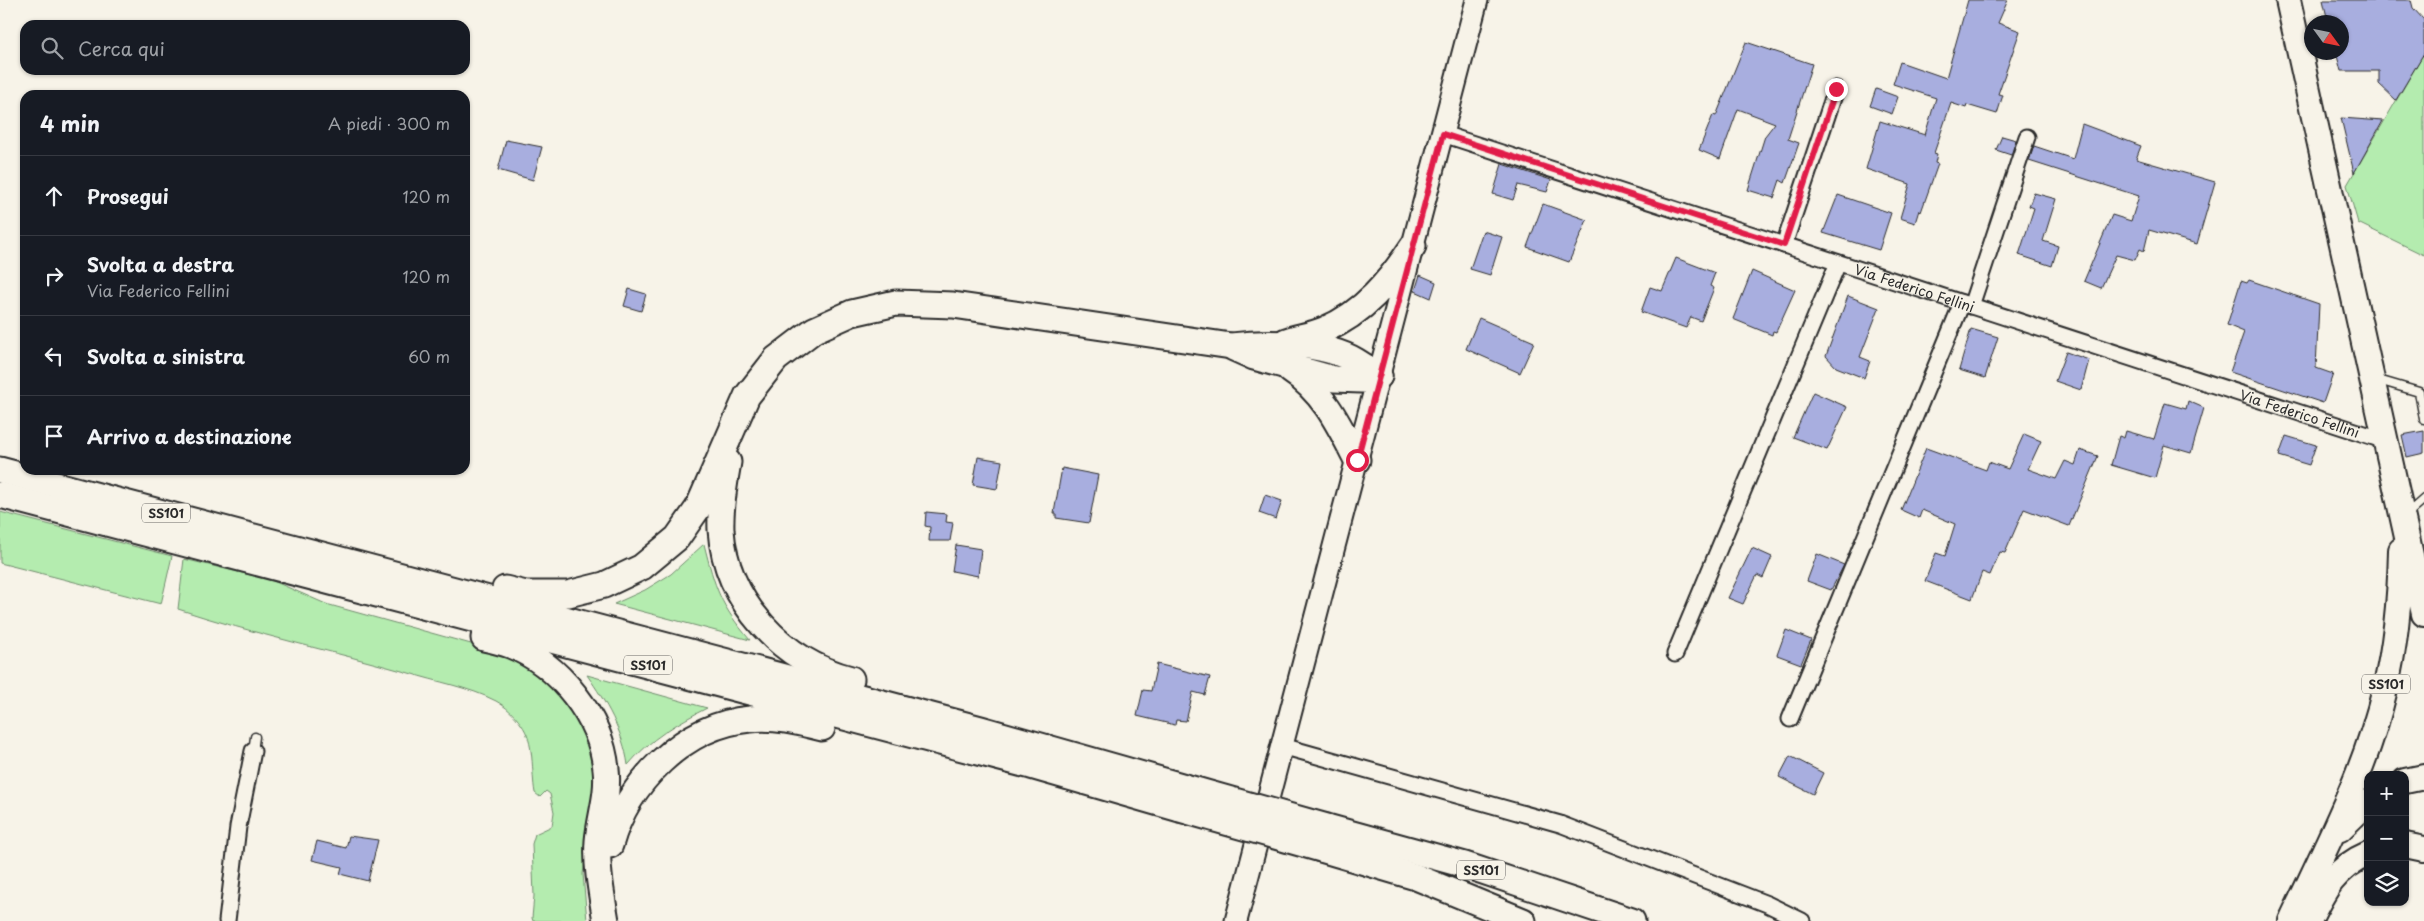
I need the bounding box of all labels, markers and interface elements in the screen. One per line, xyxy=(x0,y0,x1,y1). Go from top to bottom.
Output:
north arrow xyxy=(2304,15,2349,60)
search box xyxy=(20,20,470,75)
icon: search xyxy=(38,34,66,62)
text: Cerca qui xyxy=(78,34,165,62)
route end xyxy=(1825,78,1848,101)
text: 4 min xyxy=(40,107,100,139)
text: A piedi · 300 m xyxy=(328,111,450,135)
icon: ahead xyxy=(40,182,68,210)
text: Prosegui xyxy=(87,182,169,210)
text: 120 m xyxy=(403,184,450,208)
text: Svolta a destra xyxy=(87,250,234,278)
street label: Via Federico Fellini xyxy=(1852,258,1977,317)
icon: right xyxy=(40,262,68,290)
text: 120 m xyxy=(403,264,450,288)
text: Via Federico Fellini xyxy=(87,278,230,302)
icon: left xyxy=(40,342,68,370)
text: Svolta a sinistra xyxy=(87,342,245,370)
text: 60 m xyxy=(408,344,450,368)
street label: Via Federico Fellini xyxy=(2237,384,2362,442)
icon: arrive xyxy=(40,422,68,450)
text: Arrivo a destinazione xyxy=(87,422,292,450)
route start xyxy=(1346,449,1369,472)
road number: SS101 xyxy=(142,503,190,522)
road number: SS101 xyxy=(624,656,672,674)
road number: SS101 xyxy=(2362,674,2410,694)
map controls xyxy=(2364,771,2409,906)
button: + xyxy=(2364,771,2409,816)
button: − xyxy=(2364,816,2409,861)
road number: SS101 xyxy=(1457,860,1505,880)
button: layers xyxy=(2364,861,2409,906)

